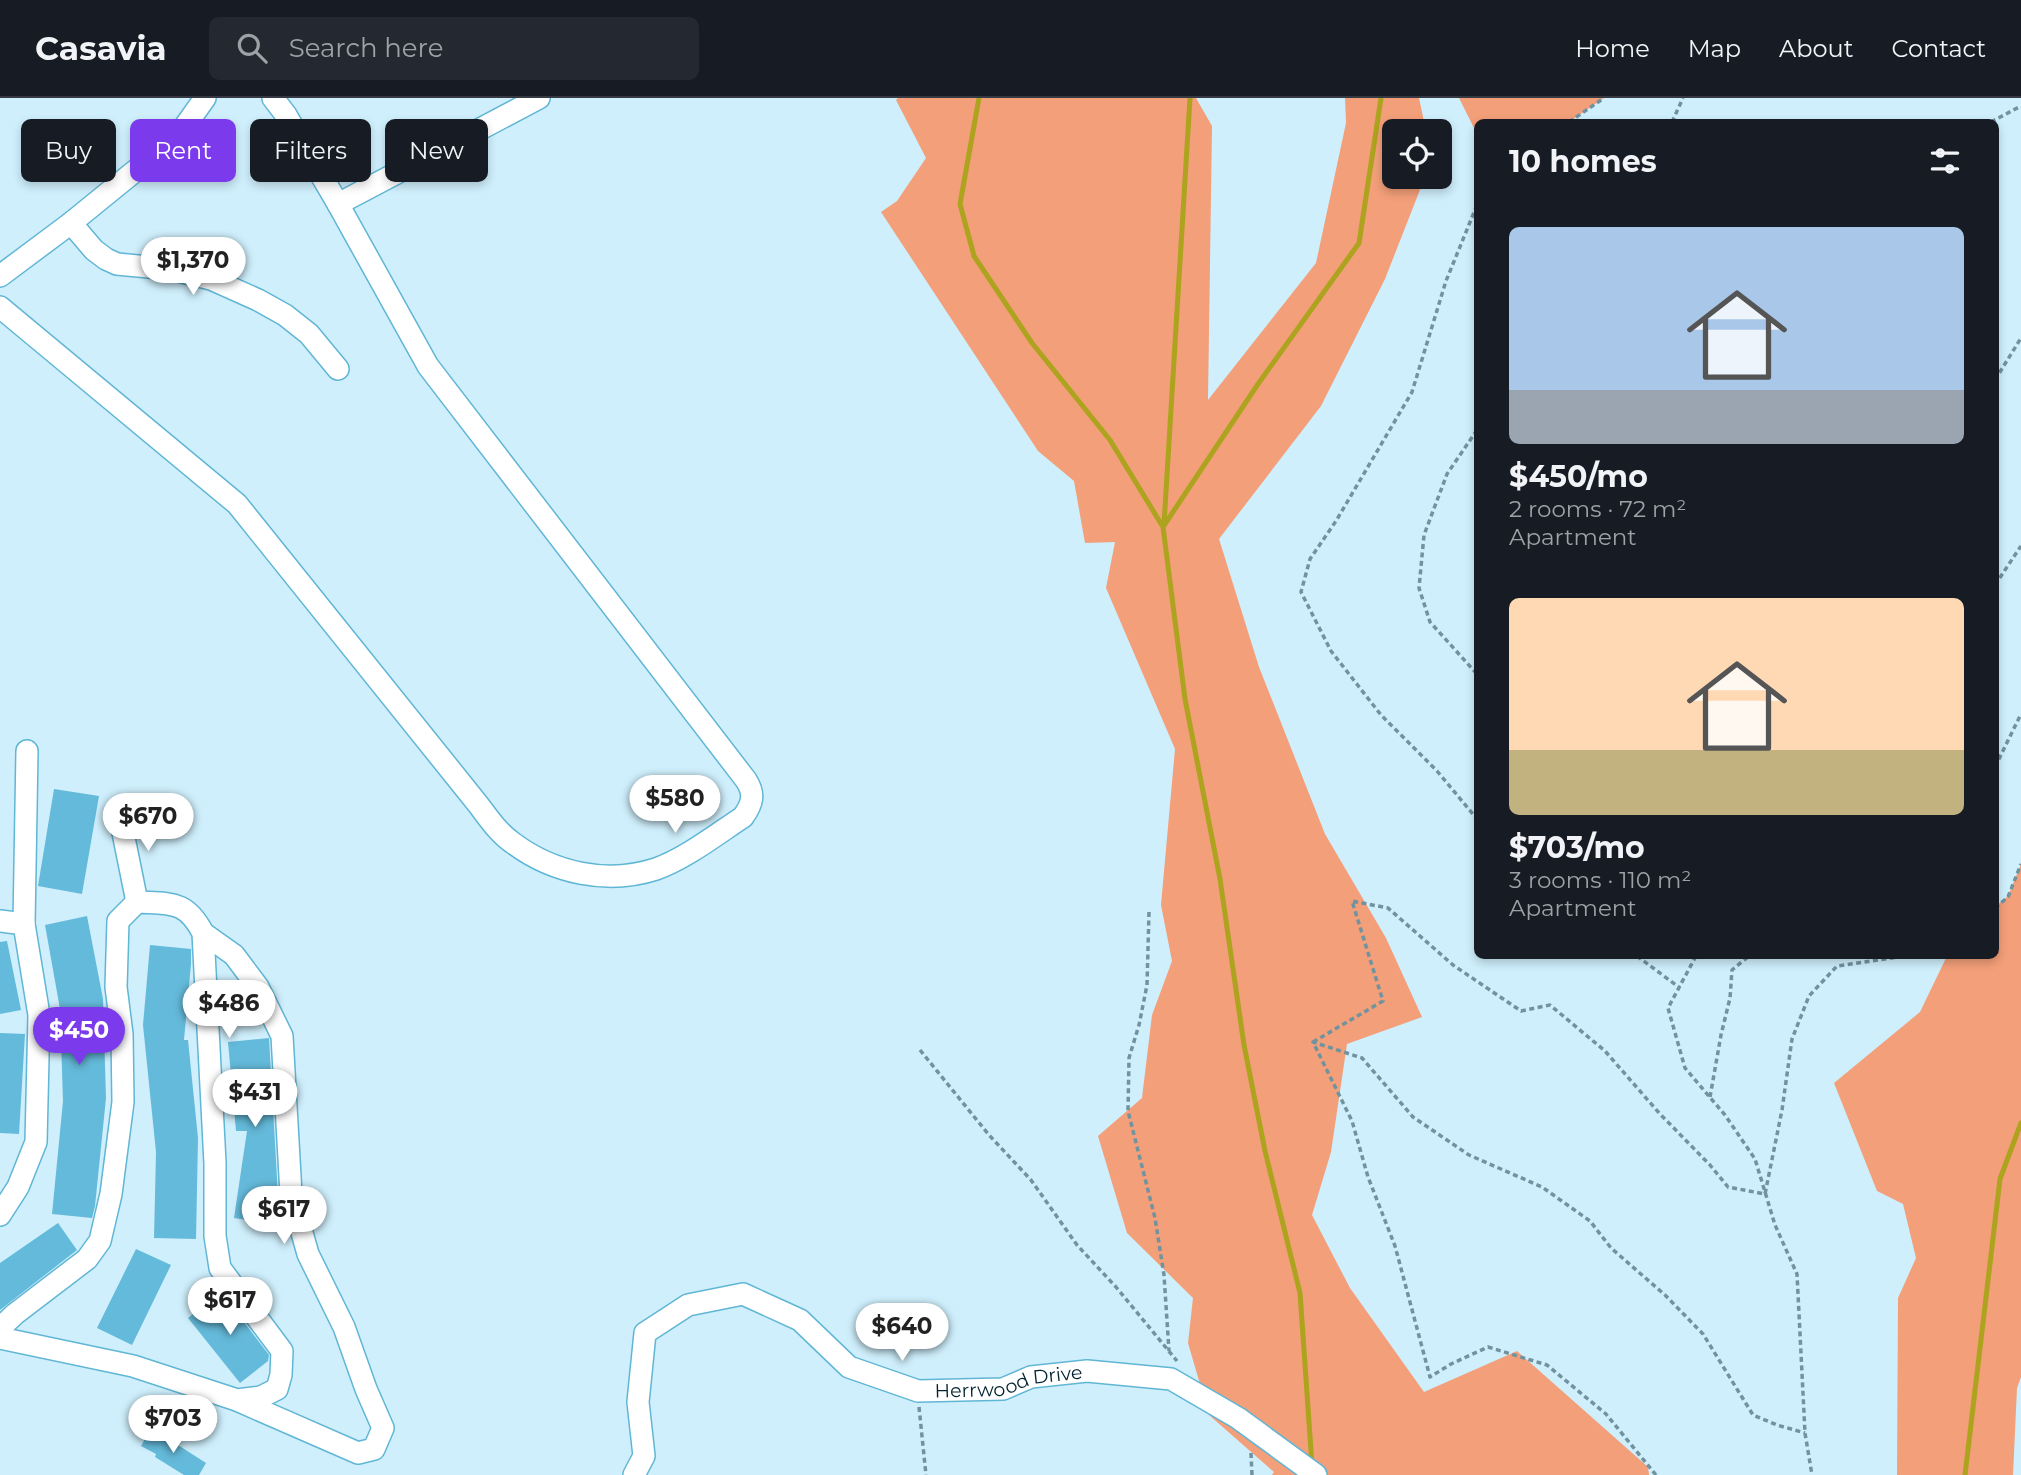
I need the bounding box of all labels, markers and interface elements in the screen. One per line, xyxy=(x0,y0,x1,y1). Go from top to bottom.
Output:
search box xyxy=(209,17,699,80)
text: Casavia xyxy=(35,28,167,68)
icon: search xyxy=(233,29,271,67)
text: Search here xyxy=(289,32,443,64)
text: Home xyxy=(1575,34,1650,63)
text: Map xyxy=(1688,34,1741,63)
text: About xyxy=(1779,34,1853,63)
text: Contact xyxy=(1891,34,1986,63)
chip: Buy xyxy=(21,119,116,182)
chip: Rent xyxy=(130,119,236,182)
chip: Filters xyxy=(250,119,371,182)
chip: New xyxy=(385,119,488,182)
map controls xyxy=(1382,119,1452,189)
button: locate xyxy=(1382,119,1452,189)
icon: filters xyxy=(1926,142,1964,180)
text: 10 homes xyxy=(1509,143,1657,180)
pin: $1,370 xyxy=(136,238,250,297)
text: $1,370 xyxy=(157,246,229,274)
icon: home xyxy=(1674,272,1800,398)
text: $450/mo xyxy=(1509,458,1648,495)
text: 2 rooms · 72 m² xyxy=(1509,495,1686,523)
text: Apartment xyxy=(1509,523,1637,551)
icon: home xyxy=(1674,643,1800,769)
pin: $580 xyxy=(634,776,716,835)
text: $580 xyxy=(645,784,705,812)
pin: $670 xyxy=(107,794,189,853)
text: $670 xyxy=(119,802,177,830)
text: $703/mo xyxy=(1509,829,1645,866)
text: 3 rooms · 110 m² xyxy=(1509,866,1691,894)
text: Apartment xyxy=(1509,894,1637,922)
pin: $486 xyxy=(188,981,270,1040)
text: $486 xyxy=(199,989,259,1017)
pin: $450 xyxy=(38,1007,120,1067)
text: $450 xyxy=(49,1016,109,1044)
pin: $431 xyxy=(214,1070,296,1129)
text: $431 xyxy=(228,1078,282,1106)
pin: $617 xyxy=(243,1186,325,1246)
text: $617 xyxy=(258,1195,310,1223)
pin: $617 xyxy=(189,1278,271,1337)
text: $617 xyxy=(204,1286,256,1314)
pin: $640 xyxy=(861,1304,943,1363)
text: $640 xyxy=(872,1312,932,1340)
street label: Herrwood Drive xyxy=(934,1360,1083,1402)
pin: $703 xyxy=(132,1396,214,1455)
text: $703 xyxy=(144,1404,202,1432)

